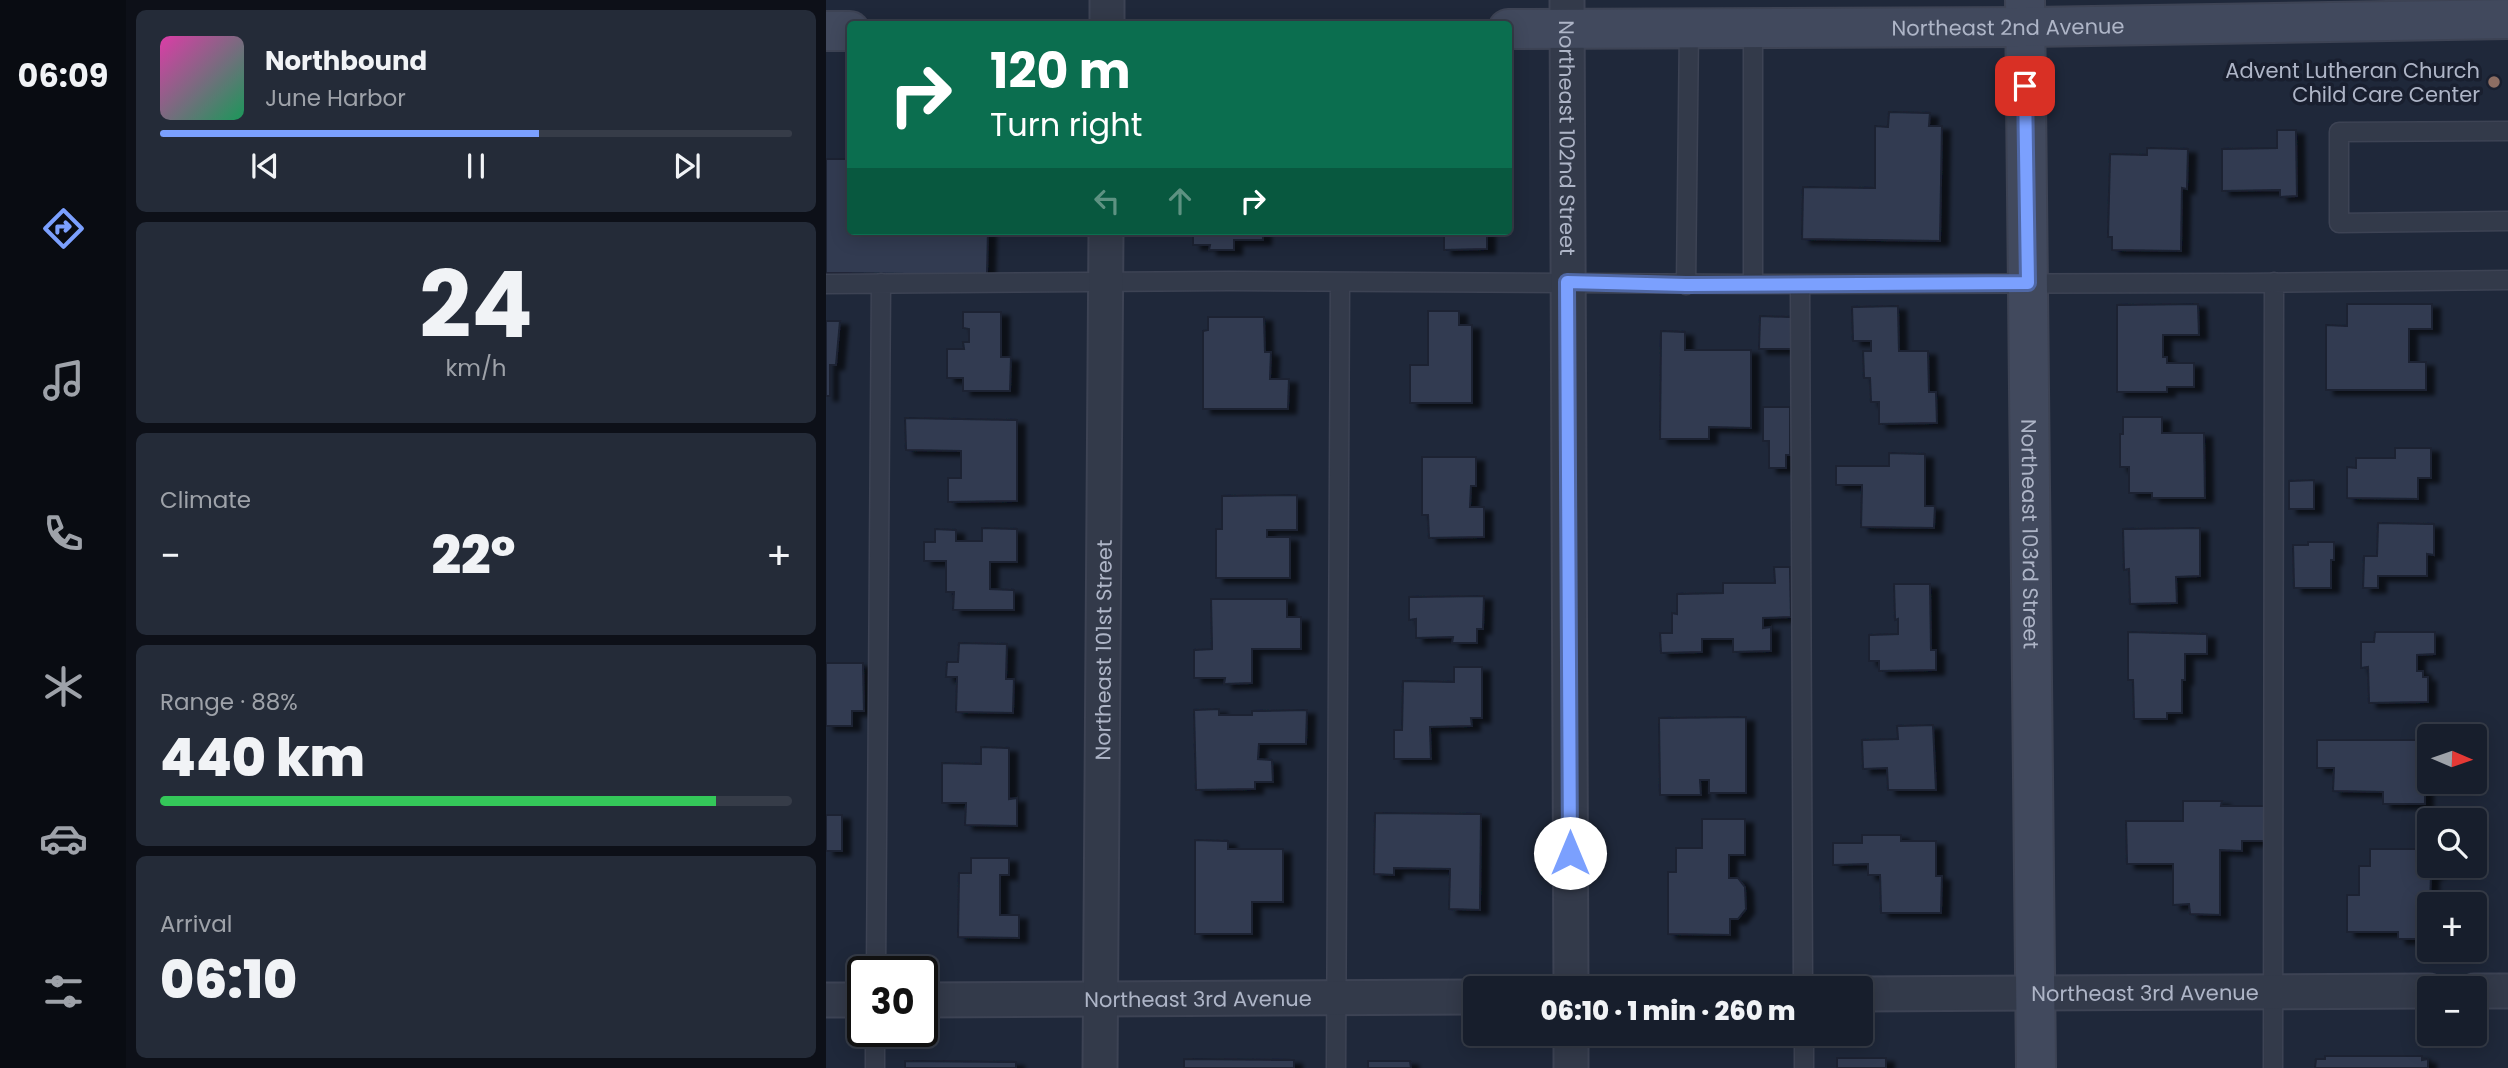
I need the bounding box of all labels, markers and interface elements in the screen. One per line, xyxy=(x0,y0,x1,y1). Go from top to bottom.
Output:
street label: Northeast 2nd Avenue xyxy=(1891,11,2125,42)
street label: Northeast 102nd Street xyxy=(1553,20,1583,256)
text: 120 m xyxy=(990,37,1131,105)
text: Northbound xyxy=(265,43,427,79)
icon: right xyxy=(875,49,966,140)
text: 06:09 xyxy=(18,53,108,98)
pin xyxy=(1995,56,2055,116)
place label: Advent Lutheran Church Child Care Center xyxy=(2225,56,2480,109)
icon: arrive xyxy=(2006,67,2044,105)
marker: Advent Lutheran Church Child Care Center xyxy=(2486,74,2502,90)
text: June Harbor xyxy=(265,82,406,114)
text: Turn right xyxy=(990,102,1142,147)
icon: previous xyxy=(246,147,284,185)
icon: pause xyxy=(457,147,495,185)
icon: next xyxy=(668,147,706,185)
icon: left xyxy=(1088,182,1126,220)
icon: ahead xyxy=(1161,182,1199,220)
icon: right xyxy=(1234,182,1272,220)
icon: directions xyxy=(39,204,88,253)
text: 24 xyxy=(419,241,533,369)
text: km/h xyxy=(445,352,507,384)
icon: music xyxy=(39,356,88,405)
street label: Northeast 103rd Street xyxy=(2015,419,2046,649)
text: Climate xyxy=(160,484,251,516)
icon: phone xyxy=(39,509,88,558)
text: 22° xyxy=(431,519,516,592)
text: − xyxy=(160,529,181,582)
text: + xyxy=(766,529,792,582)
street label: Northeast 101st Street xyxy=(1088,539,1118,761)
icon: climate xyxy=(39,662,88,711)
text: Range · 88% xyxy=(160,686,298,718)
text: 440 km xyxy=(160,721,365,794)
north arrow xyxy=(2417,724,2487,794)
map controls xyxy=(2417,724,2487,1046)
button: search xyxy=(2417,808,2487,878)
icon: car xyxy=(39,814,88,863)
position arrow xyxy=(1533,816,1607,890)
button: + xyxy=(2417,892,2487,962)
text: Arrival xyxy=(160,908,232,940)
text: 06:10 xyxy=(160,943,297,1016)
speed limit sign: 30 xyxy=(847,956,938,1047)
icon: filters xyxy=(39,967,88,1016)
button: − xyxy=(2417,976,2487,1046)
street label: Northeast 3rd Avenue xyxy=(2031,977,2259,1008)
street label: Northeast 3rd Avenue xyxy=(1084,983,1312,1014)
text: 06:10 · 1 min · 260 m xyxy=(1540,993,1796,1029)

